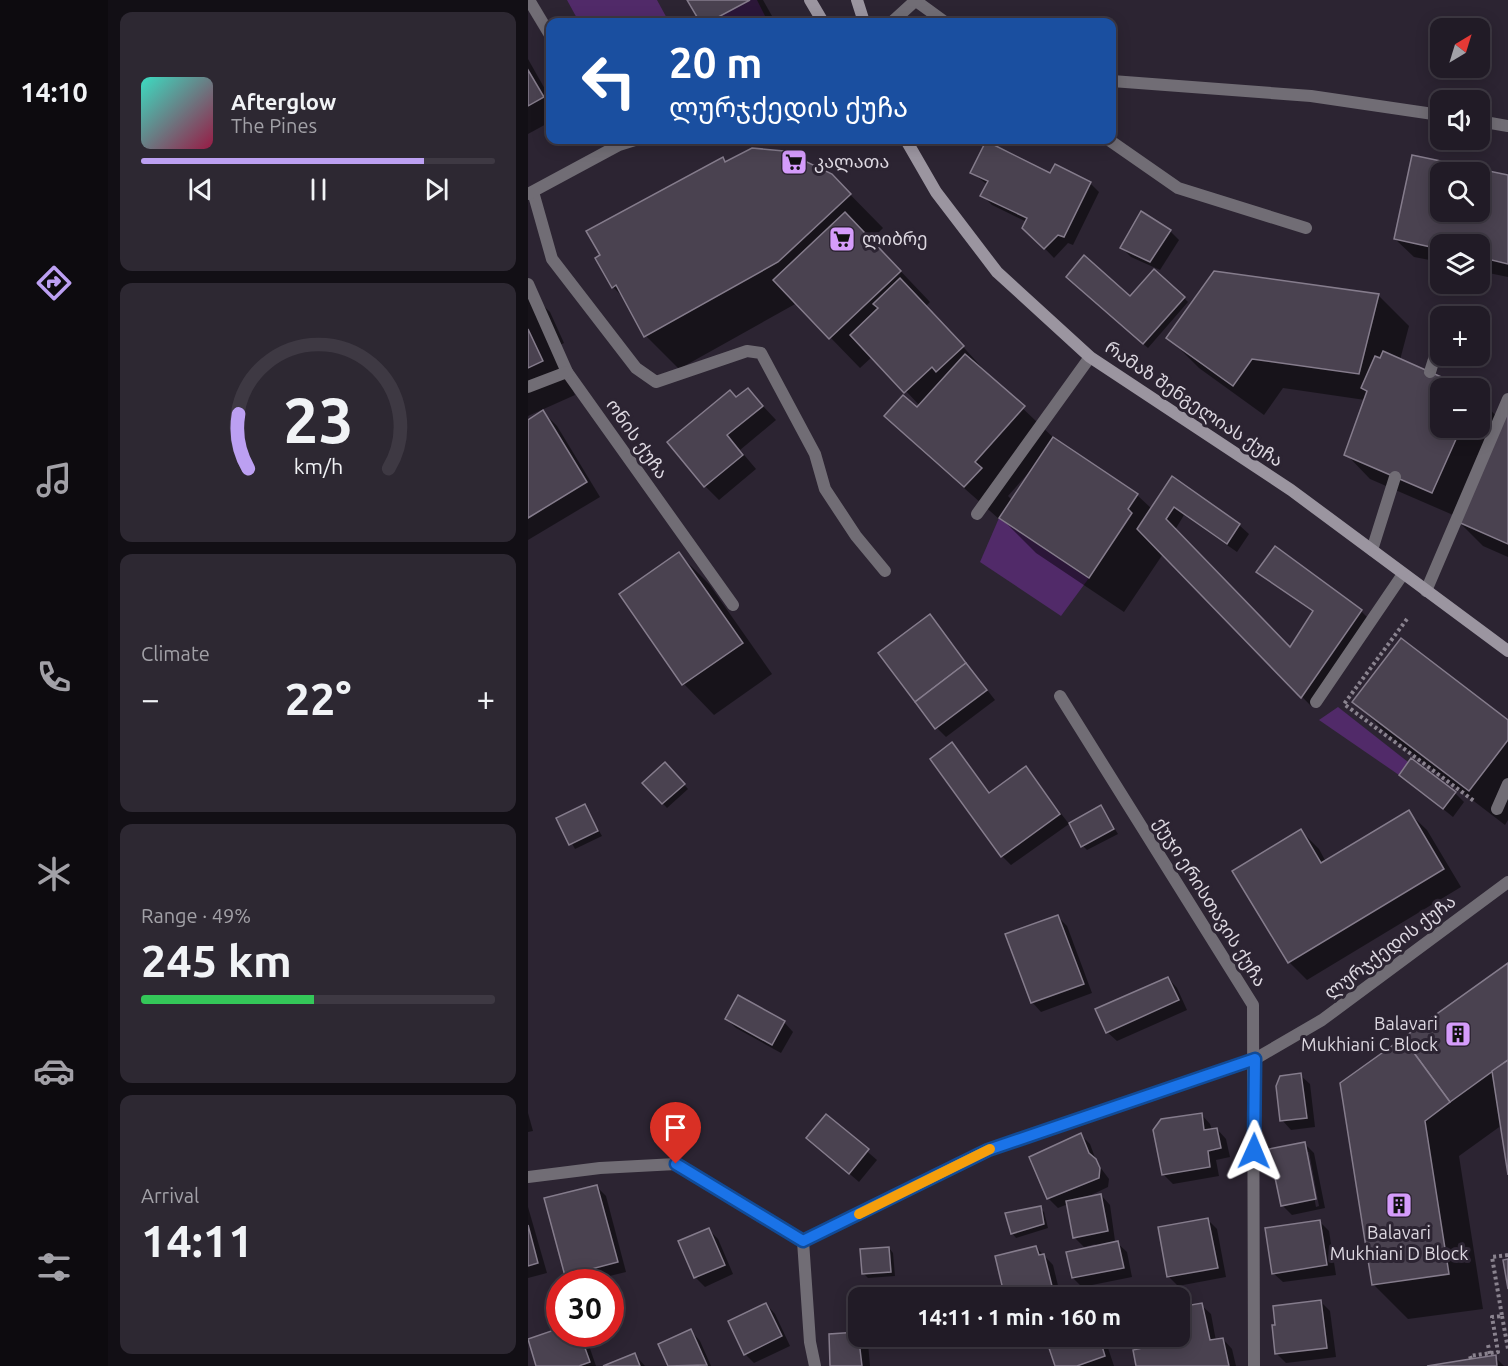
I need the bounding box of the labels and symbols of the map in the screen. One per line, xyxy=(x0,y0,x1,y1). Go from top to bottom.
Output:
north arrow xyxy=(1430,18,1490,78)
supermarket icon: კალათა xyxy=(779,147,809,177)
place label: კალათა xyxy=(814,151,889,173)
supermarket icon: ლიბრე xyxy=(827,224,857,254)
place label: ლიბრე xyxy=(862,228,928,250)
street label: რამაზ შენგელიას ქუჩა xyxy=(1101,336,1287,472)
street label: ონის ქუჩა xyxy=(601,395,673,483)
street label: ქუჯი ერისთავის ქუჩა xyxy=(1149,813,1271,991)
street label: ლურჯქედის ქუჩა xyxy=(1320,890,1460,1004)
place label: Balavari Mukhiani C Block xyxy=(1301,1013,1438,1054)
building icon: Balavari Mukhiani C Block xyxy=(1443,1019,1473,1049)
pin xyxy=(650,1102,701,1164)
position arrow xyxy=(1222,1119,1286,1183)
building icon: Balavari Mukhiani D Block xyxy=(1384,1190,1414,1220)
place label: Balavari Mukhiani D Block xyxy=(1330,1222,1468,1263)
speed limit sign: 30 xyxy=(546,1269,624,1347)

